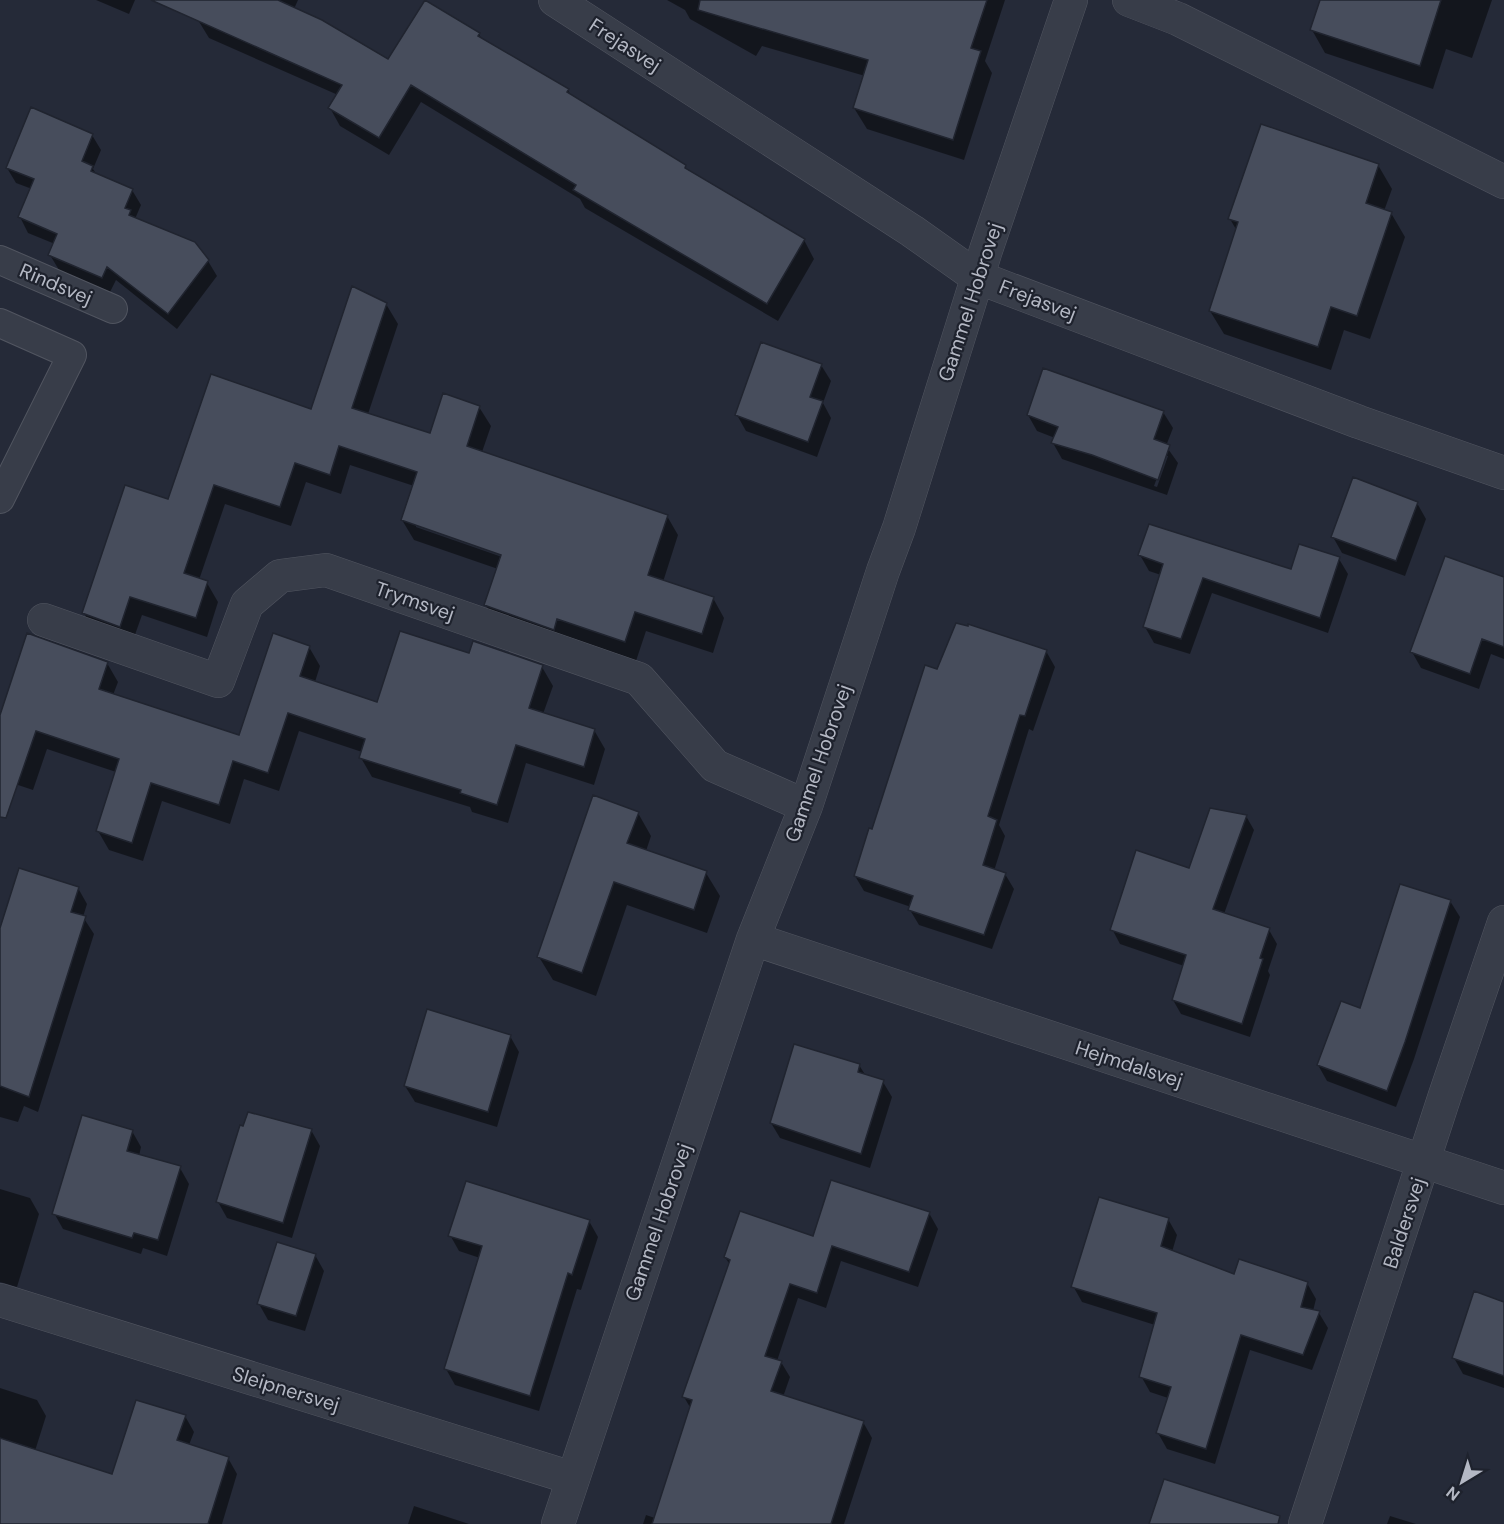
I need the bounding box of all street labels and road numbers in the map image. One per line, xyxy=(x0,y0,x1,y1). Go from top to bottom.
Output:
street label: Frejasvej xyxy=(584,12,666,78)
street label: Gammel Hobrovej xyxy=(932,219,1008,385)
street label: Rindsvej xyxy=(16,257,96,311)
street label: Frejasvej xyxy=(996,273,1080,327)
street label: Trymsvej xyxy=(372,575,458,627)
street label: Gammel Hobrovej xyxy=(779,681,857,845)
street label: Hejmdalsvej xyxy=(1072,1034,1186,1094)
street label: Gammel Hobrovej xyxy=(619,1140,697,1304)
street label: Baldersvej xyxy=(1377,1174,1431,1272)
street label: Sleipnersvej xyxy=(229,1360,343,1418)

